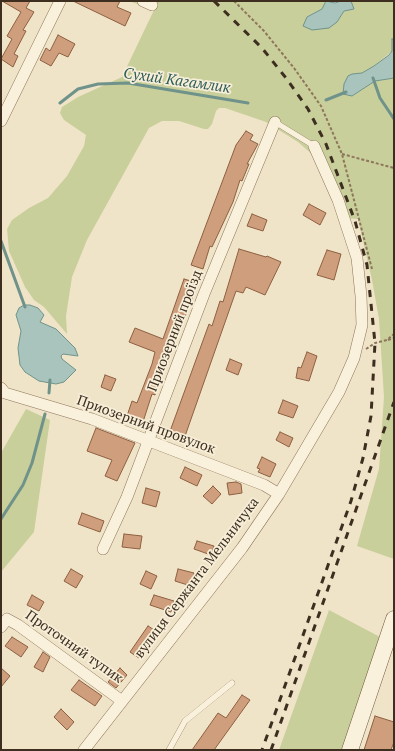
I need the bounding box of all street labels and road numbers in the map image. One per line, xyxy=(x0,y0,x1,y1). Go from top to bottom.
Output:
street label: Приозерний проїзд xyxy=(144,268,206,394)
street label: Приозерний провулок xyxy=(74,392,218,458)
street label: вулиця Сержанта Мельничука xyxy=(131,494,263,662)
street label: Проточний тупик xyxy=(22,607,126,687)

